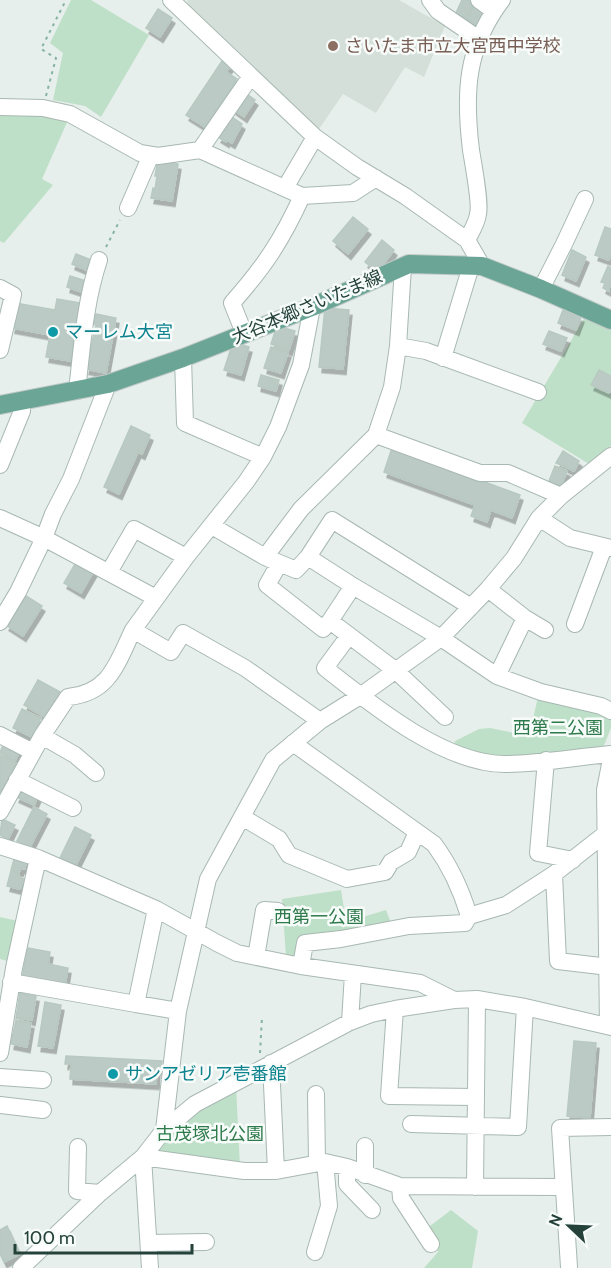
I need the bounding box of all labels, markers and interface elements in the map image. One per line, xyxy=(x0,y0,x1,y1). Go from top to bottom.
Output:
place label: さいたま市立大宮西中学校 xyxy=(345,35,560,57)
marker: さいたま市立大宮西中学校 xyxy=(326,39,340,53)
street label: 大谷本郷さいたま線 xyxy=(228,265,386,349)
place label: マーレム大宮 xyxy=(65,321,173,343)
marker: マーレム大宮 xyxy=(46,325,60,339)
park label: 西第二公園 xyxy=(513,717,603,739)
park label: 西第一公園 xyxy=(274,906,364,928)
place label: サンアゼリア壱番館 xyxy=(125,1063,287,1085)
marker: サンアゼリア壱番館 xyxy=(106,1067,120,1081)
park label: 古茂塚北公園 xyxy=(156,1123,264,1145)
north arrow xyxy=(539,1196,599,1256)
text: N xyxy=(545,1211,567,1229)
scale bar xyxy=(15,1217,192,1255)
text: 100 m xyxy=(24,1227,75,1249)

